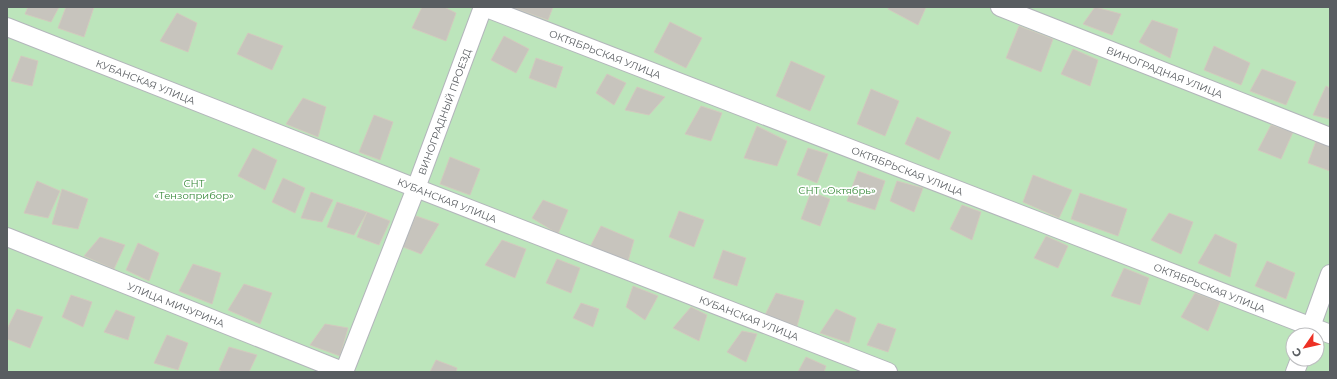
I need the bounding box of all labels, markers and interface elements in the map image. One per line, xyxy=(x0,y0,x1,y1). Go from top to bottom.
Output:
street label: ОКТЯБРЬСКАЯ УЛИЦА xyxy=(547,27,663,82)
street label: ВИНОГРАДНАЯ УЛИЦА xyxy=(1104,44,1225,101)
street label: ВИНОГРАДНЫЙ ПРОЕЗД xyxy=(415,47,474,177)
street label: КУБАНСКАЯ УЛИЦА xyxy=(94,57,198,108)
street label: ОКТЯБРЬСКАЯ УЛИЦА xyxy=(849,144,966,199)
street label: КУБАНСКАЯ УЛИЦА xyxy=(395,175,499,226)
park label: СНТ «Тензоприбор» xyxy=(154,177,234,202)
park label: СНТ «Октябрь» xyxy=(798,184,876,197)
street label: ОКТЯБРЬСКАЯ УЛИЦА xyxy=(1152,260,1268,316)
street label: УЛИЦА МИЧУРИНА xyxy=(125,280,227,330)
street label: КУБАНСКАЯ УЛИЦА xyxy=(697,293,801,344)
north arrow xyxy=(1285,327,1325,367)
text: С xyxy=(1289,345,1305,360)

